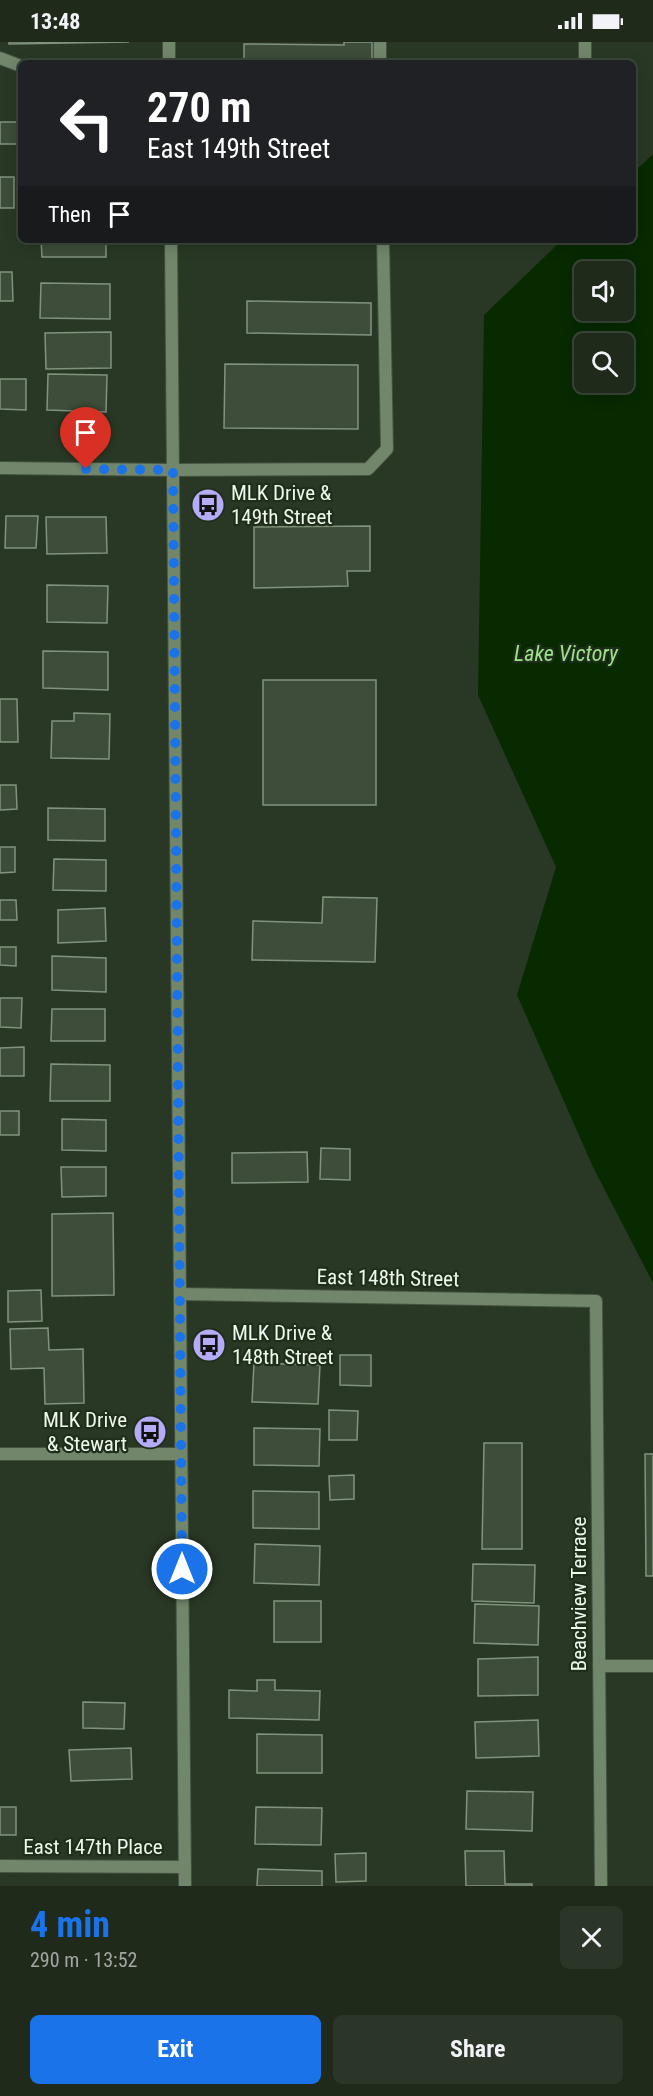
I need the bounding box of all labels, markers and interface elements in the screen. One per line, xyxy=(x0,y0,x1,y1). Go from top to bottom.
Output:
text: 13:48 xyxy=(30,9,81,34)
text: 270 m xyxy=(147,83,252,132)
icon: left xyxy=(48,84,126,162)
text: East 149th Street xyxy=(147,133,330,165)
icon: arrive xyxy=(103,198,136,231)
text: Then xyxy=(48,202,91,227)
map controls xyxy=(574,261,634,393)
button: sound xyxy=(574,261,634,321)
button: search xyxy=(574,333,634,393)
pin xyxy=(60,407,111,469)
icon: arrive xyxy=(69,416,102,449)
place label: MLK Drive & 149th Street xyxy=(231,481,332,529)
bus stop icon: MLK Drive & 149th Street xyxy=(190,487,226,523)
water label: Lake Victory xyxy=(514,641,619,666)
street label: East 148th Street xyxy=(317,1265,459,1291)
place label: MLK Drive & 148th Street xyxy=(232,1321,333,1369)
bus stop icon: MLK Drive & 148th Street xyxy=(191,1327,227,1363)
place label: MLK Drive & Stewart xyxy=(43,1408,127,1456)
bus stop icon: MLK Drive & Stewart xyxy=(132,1414,168,1450)
street label: Beachview Terrace xyxy=(567,1517,591,1671)
position arrow xyxy=(150,1537,214,1601)
street label: East 147th Place xyxy=(23,1835,163,1859)
text: 4 min xyxy=(30,1904,110,1946)
button: close xyxy=(560,1906,623,1969)
text: 290 m · 13:52 xyxy=(30,1948,137,1972)
button: Exit xyxy=(30,2015,321,2084)
button: Share xyxy=(333,2015,623,2084)

